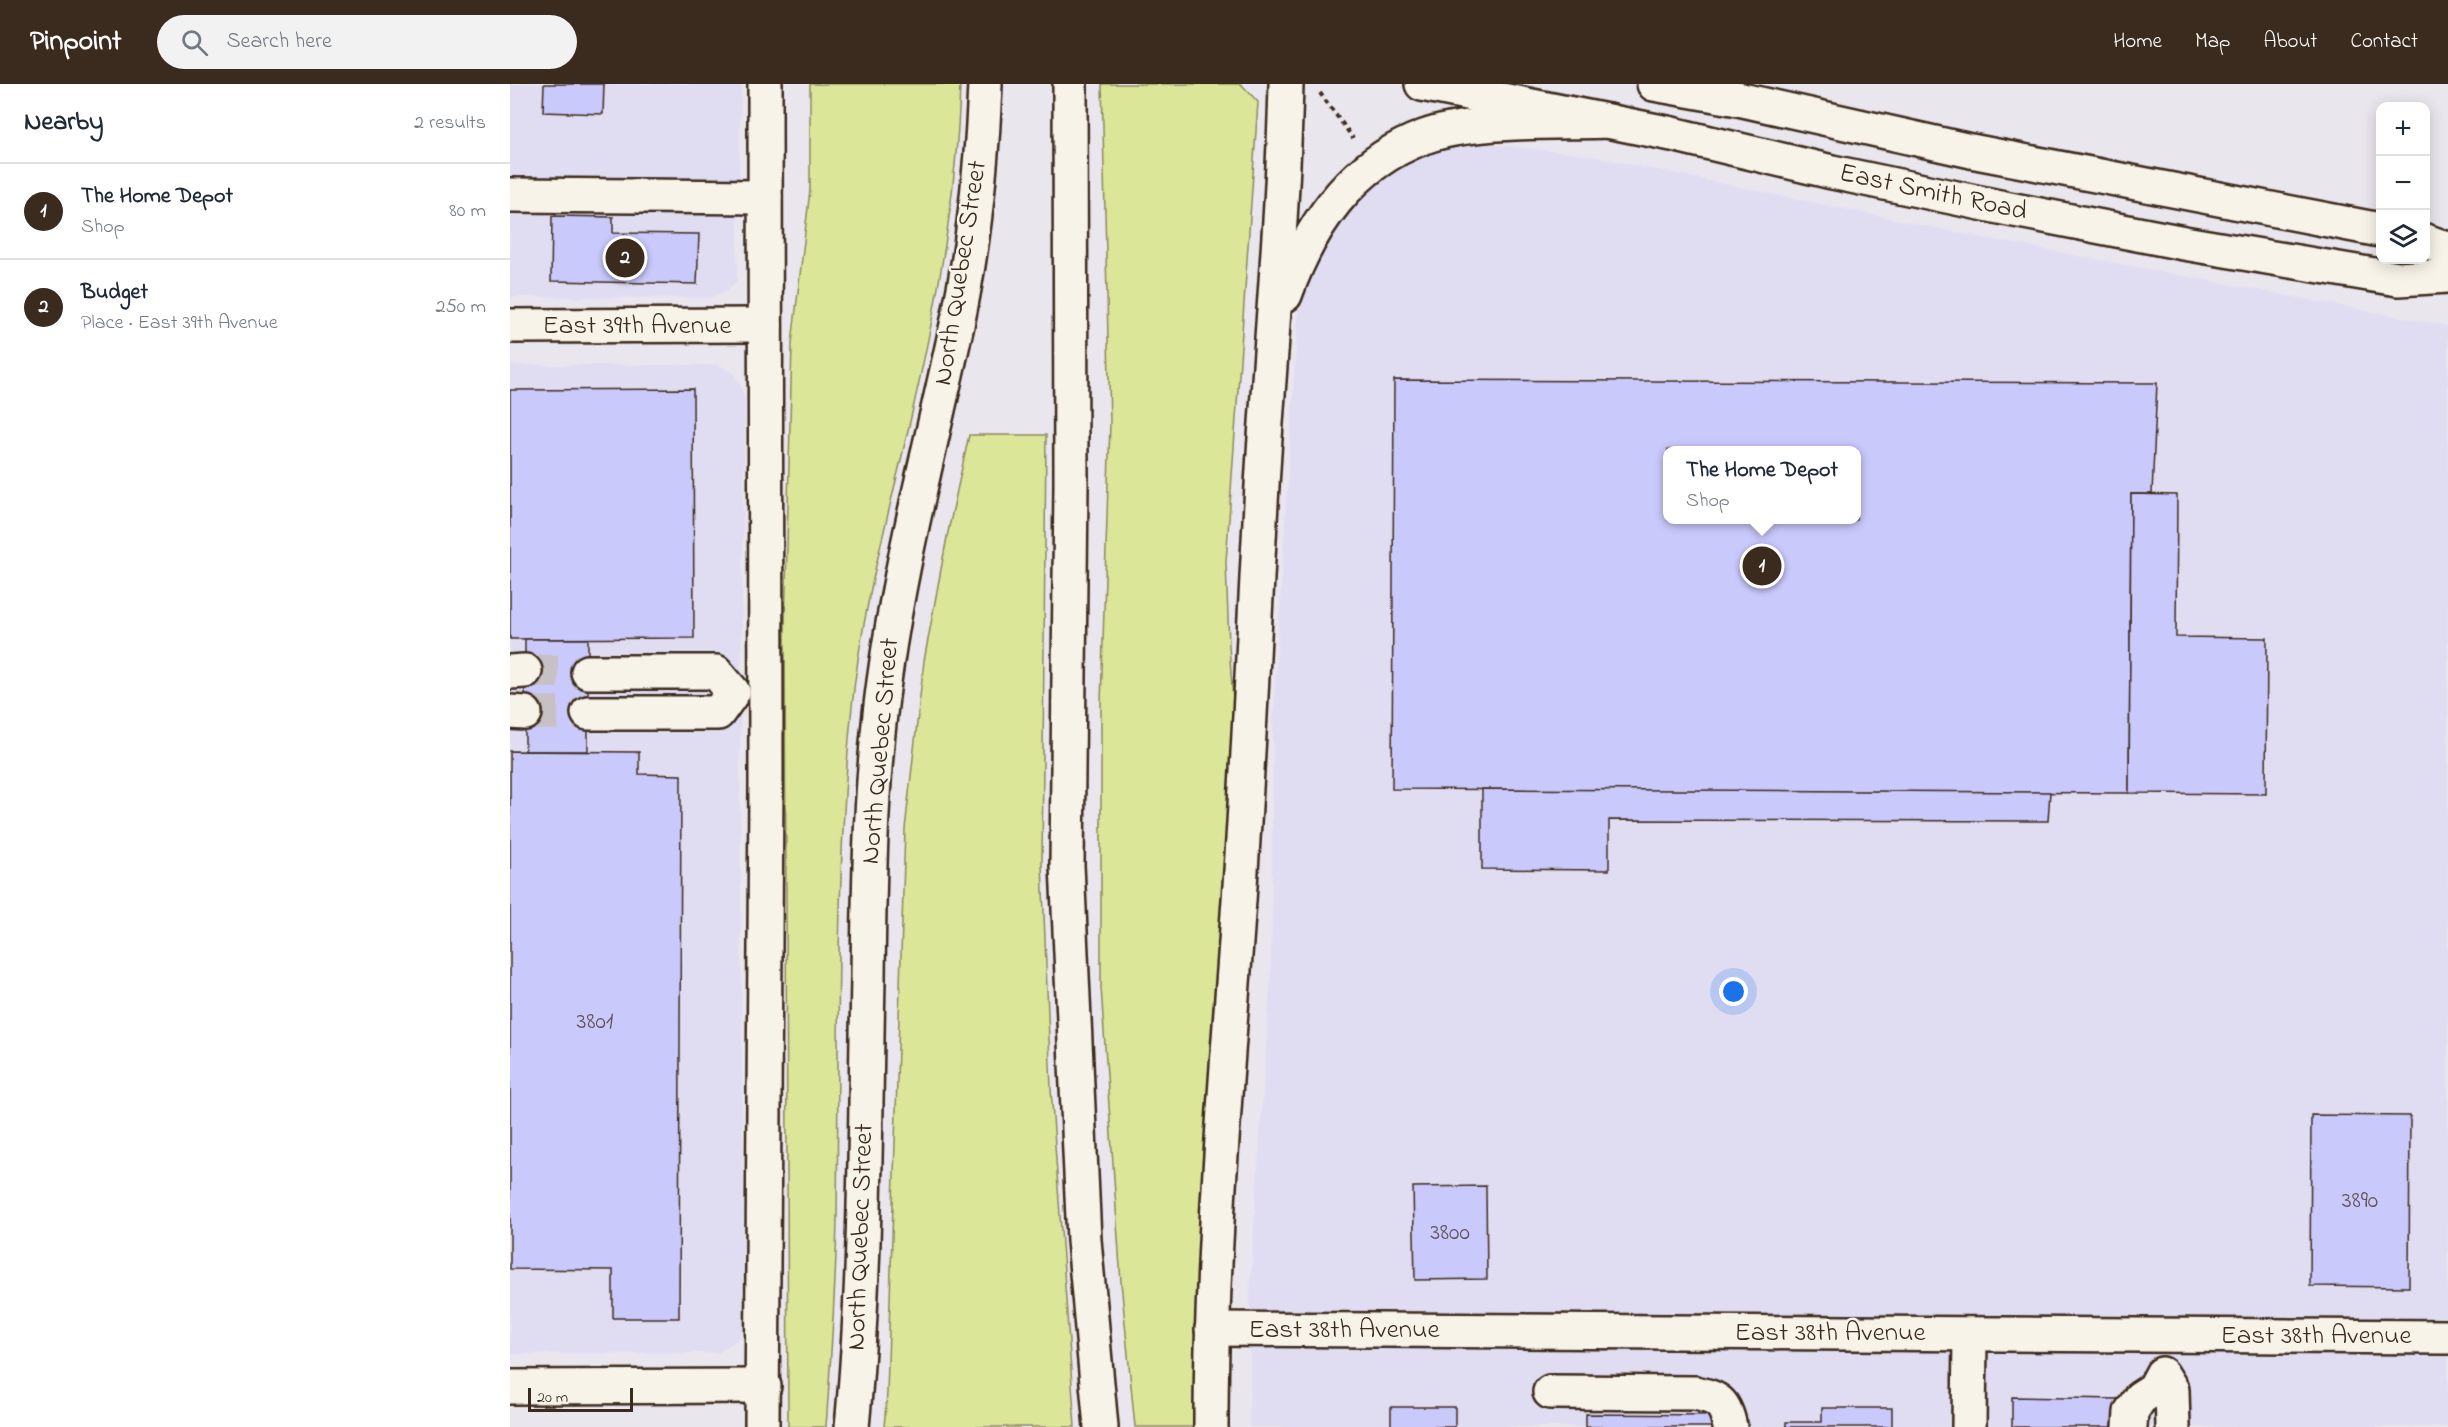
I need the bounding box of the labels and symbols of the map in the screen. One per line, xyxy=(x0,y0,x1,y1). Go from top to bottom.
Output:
street label: East Smith Road xyxy=(1836,154,2030,232)
street label: North Quebec Street xyxy=(924,158,998,388)
pin: 2 xyxy=(606,236,644,280)
street label: East 39th Avenue xyxy=(542,307,732,346)
pin: 1 xyxy=(1742,544,1782,588)
street label: North Quebec Street xyxy=(852,636,910,866)
your location xyxy=(1719,977,1748,1006)
house number: 3801 xyxy=(577,1005,614,1040)
street label: North Quebec Street xyxy=(838,1123,884,1351)
house number: 3890 xyxy=(2342,1184,2378,1219)
house number: 3800 xyxy=(1430,1216,1470,1251)
street label: East 38th Avenue xyxy=(1248,1311,1440,1350)
street label: East 38th Avenue xyxy=(1734,1314,1926,1353)
street label: East 38th Avenue xyxy=(2220,1317,2412,1356)
scale bar xyxy=(528,1385,633,1412)

